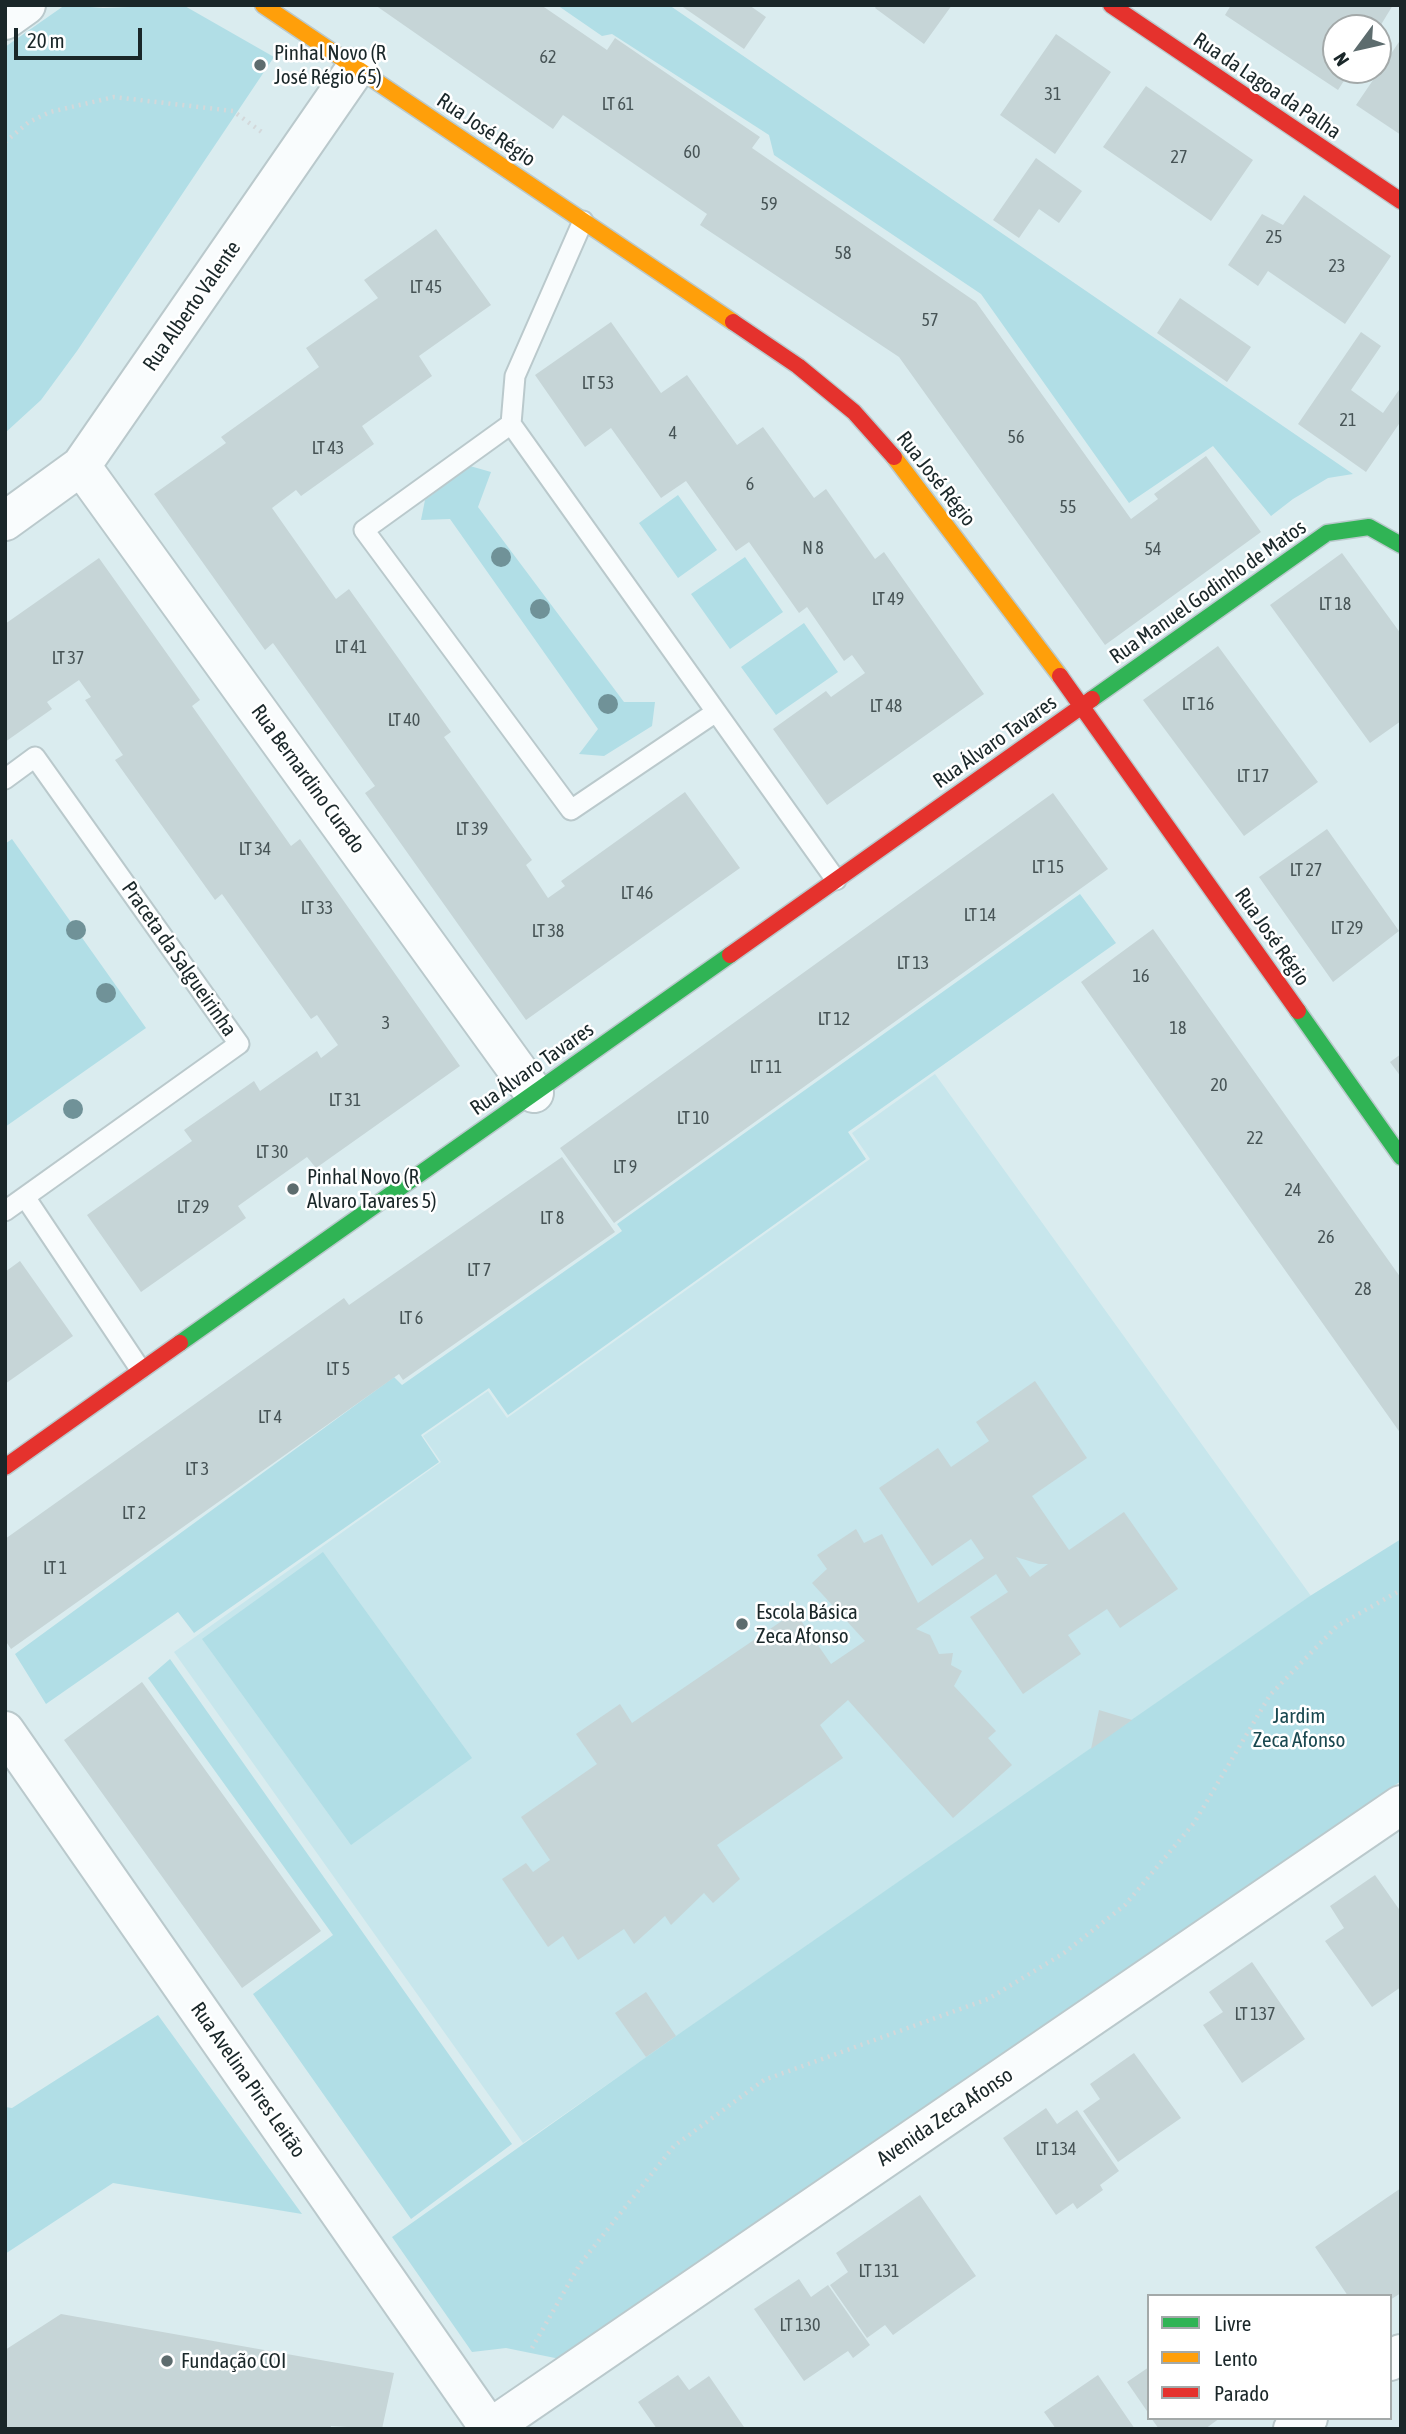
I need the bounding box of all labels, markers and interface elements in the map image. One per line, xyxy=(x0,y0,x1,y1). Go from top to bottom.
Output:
scale bar xyxy=(18,14,145,58)
north arrow xyxy=(1322,14,1392,84)
street label: Rua da Lagoa da Palha xyxy=(1188,27,1346,145)
text: 20 m xyxy=(27,28,65,52)
place label: Pinhal Novo (R José Régio 65) xyxy=(274,40,386,90)
house number: 62 xyxy=(540,46,556,68)
text: N xyxy=(1329,49,1353,70)
marker: Pinhal Novo (R José Régio 65) xyxy=(252,57,268,73)
house number: 31 xyxy=(1045,83,1061,105)
street label: Rua José Régio xyxy=(432,88,540,172)
house number: LT 61 xyxy=(602,93,634,115)
house number: 60 xyxy=(684,141,700,163)
house number: 27 xyxy=(1171,146,1187,168)
house number: 59 xyxy=(761,193,777,215)
house number: 25 xyxy=(1266,226,1282,248)
street label: Rua Alberto Valente xyxy=(138,236,246,376)
house number: 58 xyxy=(835,242,851,264)
house number: 23 xyxy=(1329,255,1345,277)
house number: LT 45 xyxy=(410,276,442,298)
house number: 57 xyxy=(922,309,938,331)
house number: LT 53 xyxy=(582,372,614,394)
house number: 21 xyxy=(1340,409,1356,431)
house number: 4 xyxy=(669,422,677,444)
house number: 56 xyxy=(1008,426,1024,448)
street label: Rua José Régio xyxy=(891,427,981,531)
house number: LT 43 xyxy=(312,437,344,459)
house number: 6 xyxy=(746,473,754,495)
house number: 55 xyxy=(1060,496,1076,518)
street label: Rua Manuel Godinho de Matos xyxy=(1105,515,1311,669)
house number: N 8 xyxy=(802,537,824,559)
house number: 54 xyxy=(1145,538,1161,560)
house number: LT 49 xyxy=(872,588,904,610)
house number: LT 18 xyxy=(1319,593,1351,615)
house number: LT 41 xyxy=(335,636,367,658)
house number: LT 37 xyxy=(52,647,84,669)
street label: Rua Álvaro Tavares xyxy=(928,690,1062,794)
house number: LT 16 xyxy=(1182,693,1214,715)
house number: LT 48 xyxy=(870,695,902,717)
street label: Rua Bernardino Curado xyxy=(246,700,370,858)
house number: LT 40 xyxy=(388,709,420,731)
house number: LT 17 xyxy=(1237,765,1269,787)
house number: LT 39 xyxy=(456,818,488,840)
house number: LT 34 xyxy=(239,838,271,860)
house number: LT 15 xyxy=(1032,856,1064,878)
house number: LT 27 xyxy=(1290,859,1322,881)
street label: Praceta da Salgueirinha xyxy=(116,877,242,1041)
house number: LT 46 xyxy=(621,882,653,904)
street label: Rua José Régio xyxy=(1229,883,1315,991)
house number: LT 33 xyxy=(301,897,333,919)
house number: LT 14 xyxy=(964,904,996,926)
house number: LT 29 xyxy=(1331,917,1363,939)
house number: LT 38 xyxy=(532,920,564,942)
house number: LT 13 xyxy=(897,952,929,974)
house number: 16 xyxy=(1133,965,1149,987)
house number: LT 12 xyxy=(818,1008,850,1030)
house number: 3 xyxy=(382,1012,390,1034)
street label: Rua Álvaro Tavares xyxy=(465,1017,599,1121)
house number: 18 xyxy=(1170,1017,1186,1039)
house number: LT 11 xyxy=(750,1056,782,1078)
house number: 20 xyxy=(1211,1074,1227,1096)
house number: LT 31 xyxy=(329,1089,361,1111)
house number: LT 10 xyxy=(677,1107,709,1129)
house number: 22 xyxy=(1247,1127,1263,1149)
house number: LT 30 xyxy=(256,1141,288,1163)
house number: LT 9 xyxy=(613,1156,637,1178)
place label: Pinhal Novo (R Alvaro Tavares 5) xyxy=(307,1164,436,1214)
house number: 24 xyxy=(1285,1179,1301,1201)
marker: Pinhal Novo (R Alvaro Tavares 5) xyxy=(285,1181,301,1197)
house number: LT 29 xyxy=(177,1196,209,1218)
house number: LT 8 xyxy=(540,1207,564,1229)
house number: 26 xyxy=(1318,1226,1334,1248)
house number: LT 7 xyxy=(467,1259,491,1281)
house number: 28 xyxy=(1355,1278,1371,1300)
house number: LT 6 xyxy=(399,1307,423,1329)
house number: LT 5 xyxy=(326,1358,350,1380)
house number: LT 4 xyxy=(258,1406,282,1428)
house number: LT 3 xyxy=(185,1458,209,1480)
house number: LT 2 xyxy=(122,1502,146,1524)
house number: LT 1 xyxy=(43,1557,67,1579)
place label: Escola Básica Zeca Afonso xyxy=(756,1599,858,1649)
marker: Escola Básica Zeca Afonso xyxy=(734,1616,750,1632)
park label: Jardim Zeca Afonso xyxy=(1253,1703,1345,1753)
street label: Rua Avelina Pires Leitão xyxy=(185,1998,311,2162)
house number: LT 137 xyxy=(1234,2003,1276,2025)
street label: Avenida Zeca Afonso xyxy=(872,2062,1018,2172)
house number: LT 134 xyxy=(1035,2138,1077,2160)
house number: LT 131 xyxy=(858,2260,900,2282)
legend xyxy=(1147,2294,1392,2420)
text: Livre xyxy=(1214,2311,1251,2335)
house number: LT 130 xyxy=(779,2314,821,2336)
text: Lento xyxy=(1214,2346,1258,2370)
place label: Fundação COI xyxy=(181,2348,286,2374)
marker: Fundação COI xyxy=(159,2353,175,2369)
text: Parado xyxy=(1214,2381,1269,2405)

